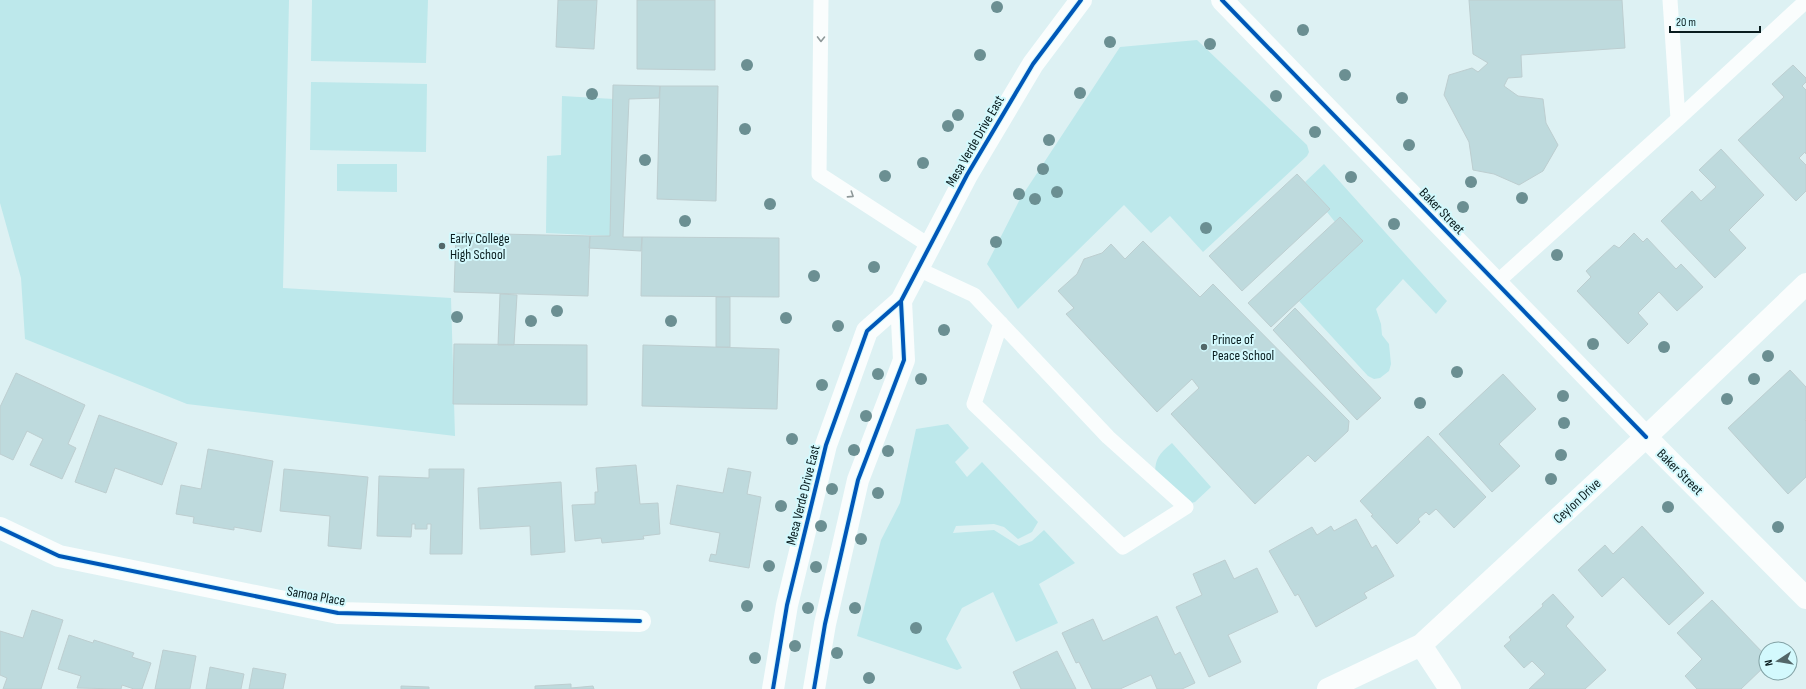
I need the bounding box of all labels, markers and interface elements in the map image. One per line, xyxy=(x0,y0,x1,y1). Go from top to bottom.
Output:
scale bar xyxy=(1670,8,1760,34)
text: 20 m xyxy=(1676,15,1696,30)
one-way arrow xyxy=(817,36,825,42)
street label: Mesa Verde Drive East xyxy=(942,92,1008,190)
street label: Baker Street xyxy=(1416,184,1468,238)
one-way arrow xyxy=(847,190,854,198)
place label: Early College High School xyxy=(450,230,510,263)
marker: Early College High School xyxy=(437,241,447,251)
place label: Prince of Peace School xyxy=(1212,331,1274,364)
marker: Prince of Peace School xyxy=(1199,342,1209,352)
street label: Mesa Verde Drive East xyxy=(782,443,824,547)
street label: Baker Street xyxy=(1653,445,1707,499)
street label: Ceylon Drive xyxy=(1550,475,1604,527)
street label: Samoa Place xyxy=(286,583,346,609)
north arrow xyxy=(1758,641,1798,681)
text: N xyxy=(1762,659,1776,667)

